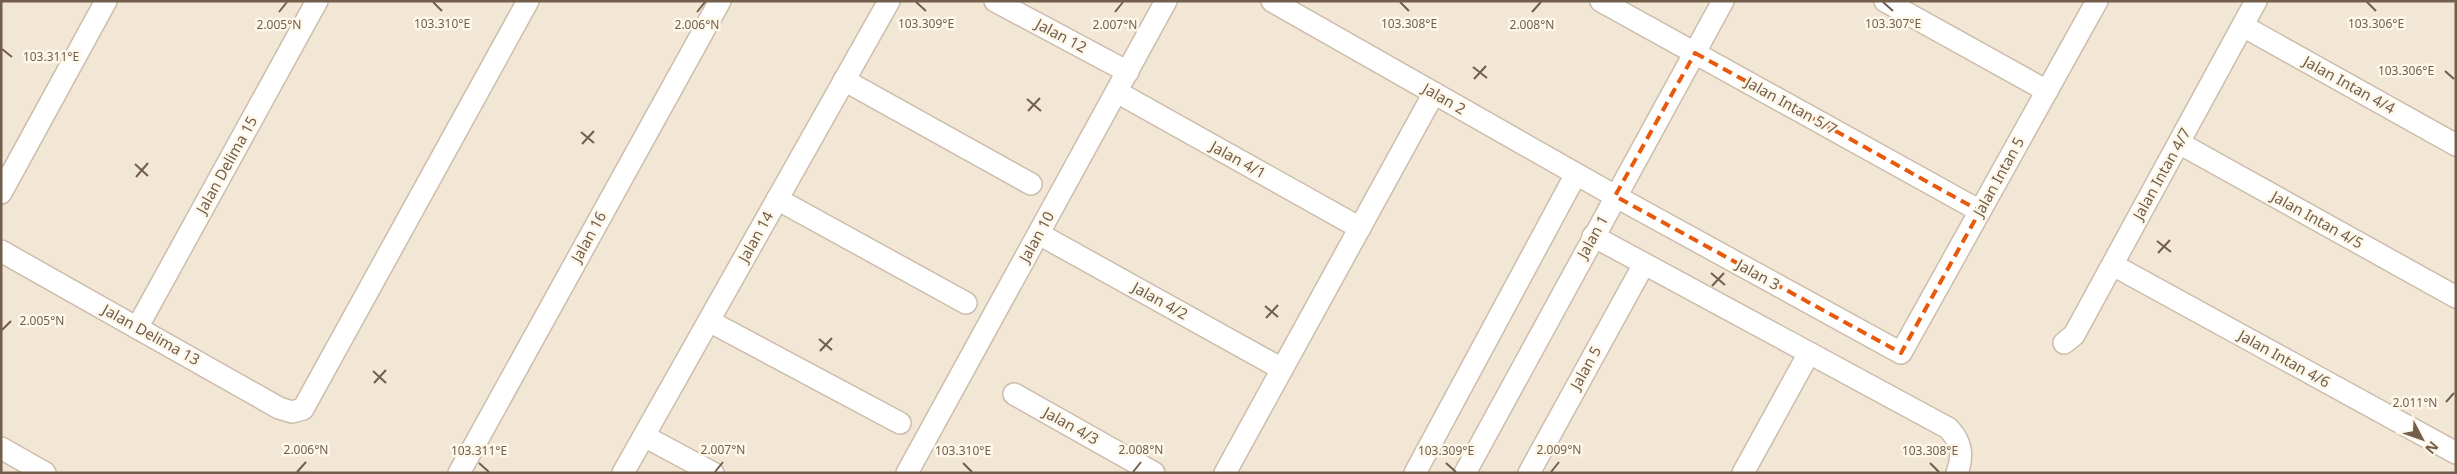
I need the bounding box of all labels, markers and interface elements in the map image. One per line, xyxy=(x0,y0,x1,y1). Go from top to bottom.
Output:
street label: Jalan 12 xyxy=(1031,12,1091,57)
text: 103.310°E xyxy=(414,15,470,32)
text: 103.309°E xyxy=(898,15,954,32)
text: 103.308°E xyxy=(1381,15,1437,32)
text: 103.307°E xyxy=(1865,15,1921,32)
text: 103.306°E xyxy=(2348,15,2404,32)
text: 2.005°N xyxy=(257,16,301,33)
text: 2.006°N xyxy=(675,16,719,33)
text: 2.007°N xyxy=(1093,16,1137,33)
text: 2.008°N xyxy=(1510,16,1554,33)
text: 103.311°E xyxy=(23,48,79,65)
street label: Jalan Intan 4/4 xyxy=(2298,50,2399,118)
text: 103.306°E xyxy=(2378,62,2434,79)
street label: Jalan Intan 5/7 xyxy=(1740,71,1841,139)
street label: Jalan 2 xyxy=(1418,77,1470,118)
street label: Jalan Delima 15 xyxy=(190,112,261,219)
street label: Jalan Intan 4/7 xyxy=(2127,124,2195,225)
street label: Jalan Intan 5 xyxy=(1967,133,2028,222)
street label: Jalan 4/1 xyxy=(1205,135,1270,183)
street label: Jalan Intan 4/5 xyxy=(2266,185,2367,253)
street label: Jalan 14 xyxy=(732,207,777,267)
street label: Jalan 16 xyxy=(565,208,610,267)
street label: Jalan 10 xyxy=(1013,208,1058,267)
street label: Jalan 1 xyxy=(1571,211,1612,263)
street label: Jalan 3 xyxy=(1732,253,1784,294)
street label: Jalan 4/2 xyxy=(1127,276,1192,324)
street label: Jalan Delima 13 xyxy=(97,298,204,369)
text: 2.005°N xyxy=(20,312,64,329)
street label: Jalan Intan 4/6 xyxy=(2233,324,2334,392)
street label: Jalan 5 xyxy=(1564,342,1605,394)
text: 2.011°N xyxy=(2393,394,2437,411)
street label: Jalan 4/3 xyxy=(1038,401,1103,449)
north arrow xyxy=(2397,414,2447,464)
text: N xyxy=(2421,437,2443,458)
text: 2.006°N xyxy=(284,441,328,458)
text: 2.007°N xyxy=(701,441,745,458)
text: 2.008°N xyxy=(1119,441,1163,458)
text: 2.009°N xyxy=(1537,441,1581,458)
text: 103.311°E xyxy=(451,442,507,459)
text: 103.310°E xyxy=(935,442,991,459)
text: 103.309°E xyxy=(1418,442,1474,459)
text: 103.308°E xyxy=(1902,442,1958,459)

